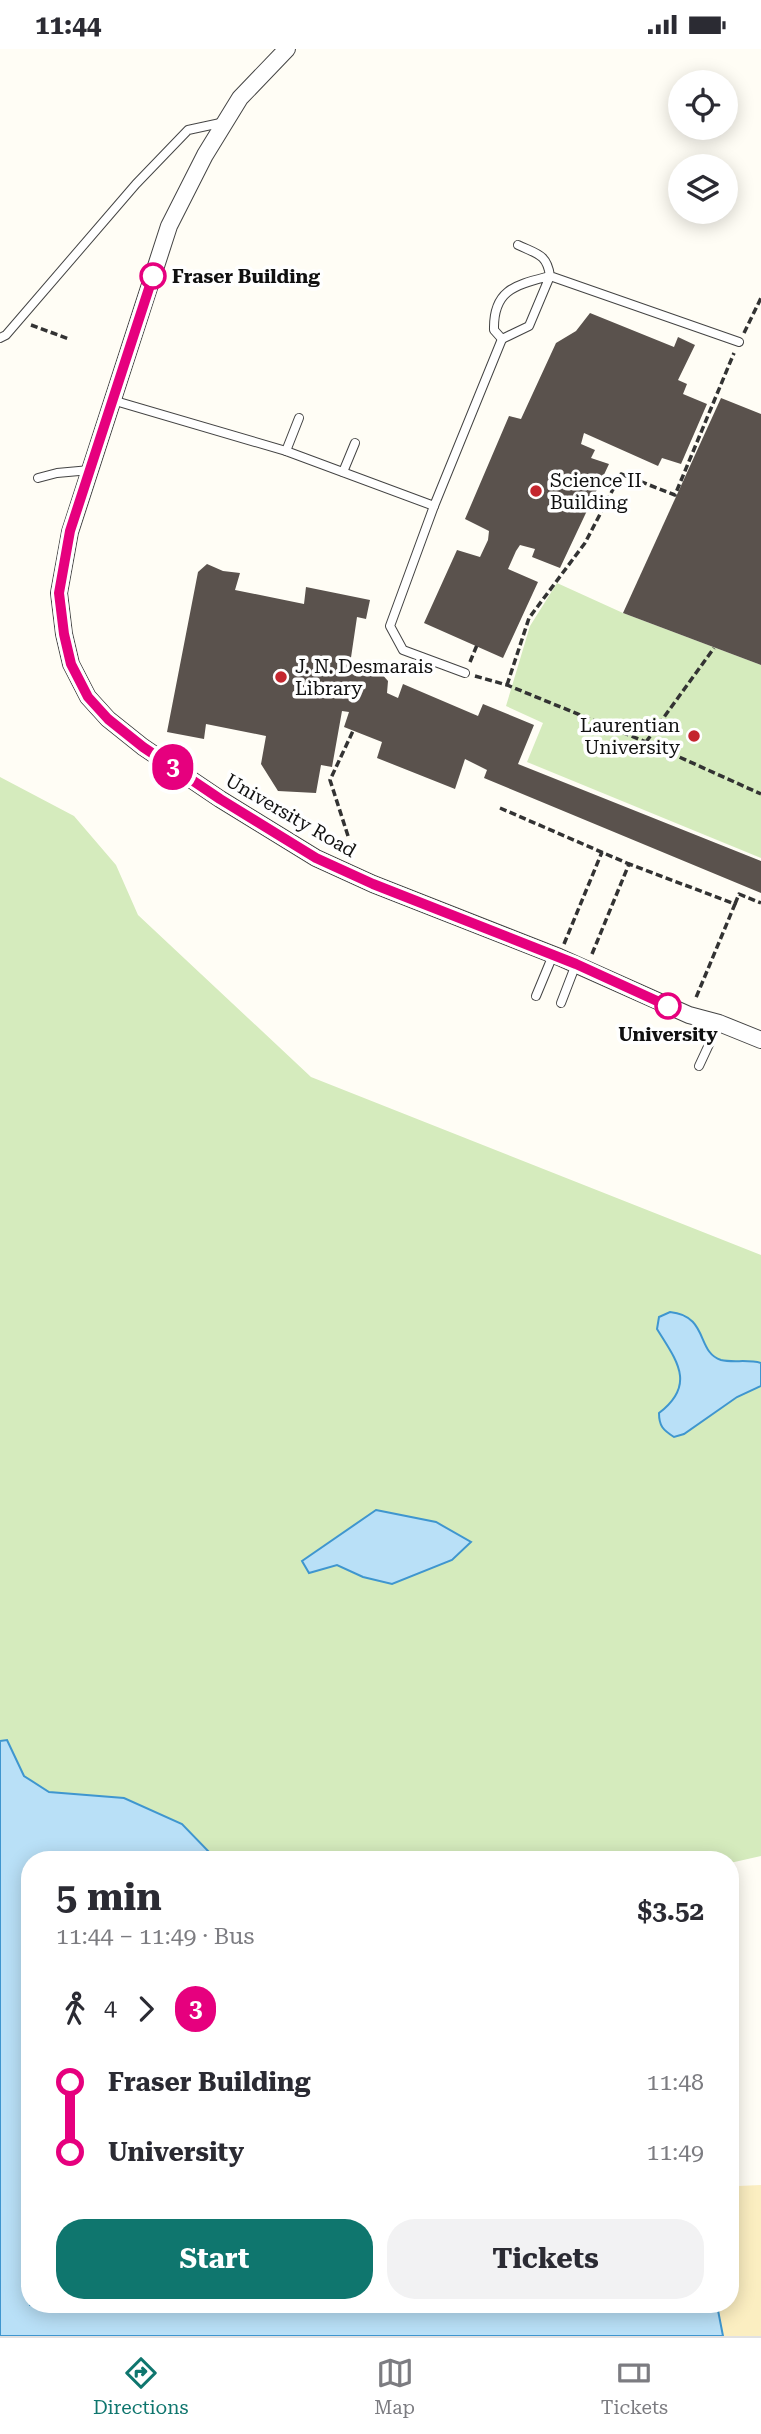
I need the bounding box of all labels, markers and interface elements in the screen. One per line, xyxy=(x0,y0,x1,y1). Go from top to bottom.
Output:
text: 11:44 xyxy=(35,10,101,40)
map controls xyxy=(668,70,738,224)
button: locate xyxy=(668,70,738,140)
button: layers xyxy=(668,154,738,224)
marker: Fraser Building xyxy=(140,263,166,289)
place label: Fraser Building xyxy=(172,265,320,288)
place label: Science II Building xyxy=(550,469,642,514)
marker: Science II Building xyxy=(528,483,544,499)
place label: J. N. Desmarais Library xyxy=(295,655,433,700)
marker: J. N. Desmarais Library xyxy=(273,669,289,685)
place label: Laurentian University xyxy=(580,714,681,759)
marker: Laurentian University xyxy=(686,728,702,744)
line badge: 3 xyxy=(150,744,196,790)
text: 3 xyxy=(166,753,180,781)
street label: University Road xyxy=(221,769,360,862)
marker: University xyxy=(655,993,681,1019)
place label: University xyxy=(618,1023,718,1046)
text: 5 min xyxy=(56,1875,162,1919)
text: $3.52 xyxy=(638,1896,704,1926)
text: 11:44 – 11:49 · Bus xyxy=(56,1923,254,1950)
icon: walk xyxy=(56,1990,94,2028)
icon: forward xyxy=(127,1990,165,2028)
text: 4 xyxy=(104,1995,117,2022)
text: 3 xyxy=(189,1995,202,2023)
text: Fraser Building xyxy=(108,2067,310,2097)
text: 11:48 xyxy=(647,2069,704,2096)
text: University xyxy=(108,2137,244,2167)
text: 11:49 xyxy=(647,2139,704,2166)
button: Start xyxy=(56,2219,373,2299)
button: Tickets xyxy=(387,2219,704,2299)
tab: Directions xyxy=(93,2354,188,2419)
tab: Map xyxy=(374,2354,415,2419)
tab: Tickets xyxy=(601,2354,668,2419)

